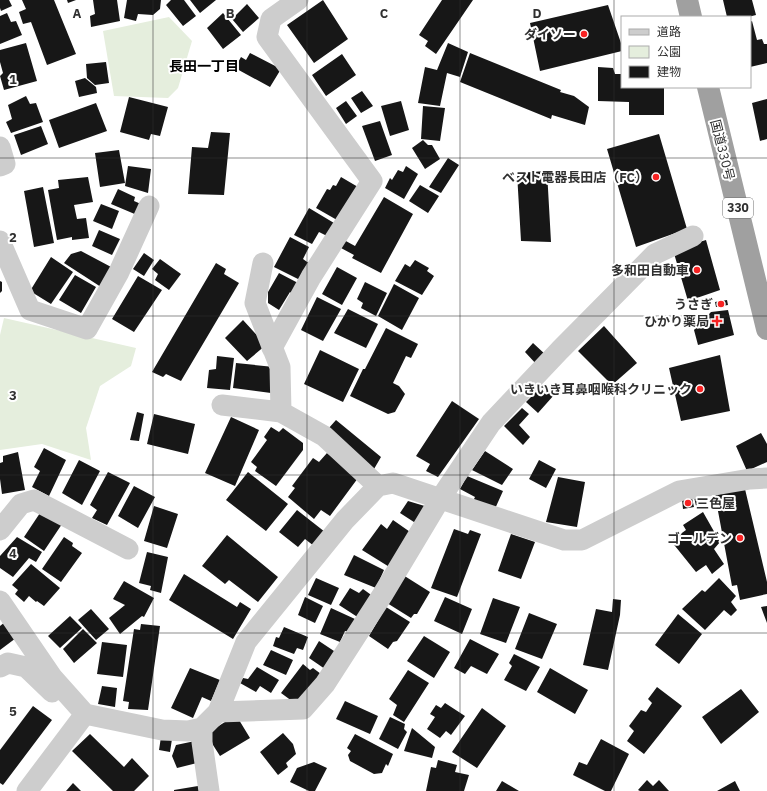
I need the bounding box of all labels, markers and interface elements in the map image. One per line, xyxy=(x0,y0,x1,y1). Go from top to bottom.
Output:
text: A xyxy=(73,5,82,22)
text: B xyxy=(226,5,235,22)
text: C xyxy=(380,5,389,22)
text: D xyxy=(532,5,542,22)
legend xyxy=(621,16,751,88)
text: 道路 xyxy=(657,24,681,39)
place label: ダイソー xyxy=(524,26,576,43)
marker: ダイソー xyxy=(579,29,589,39)
text: 公園 xyxy=(657,44,681,59)
district label: 長田一丁目 xyxy=(169,57,239,75)
text: 建物 xyxy=(657,64,681,79)
text: 1 xyxy=(9,71,17,88)
street label: 国道330号 xyxy=(707,118,738,182)
place label: ベスト電器長田店（FC） xyxy=(502,169,648,186)
marker: ベスト電器長田店（FC） xyxy=(651,172,661,182)
road number: 330 xyxy=(723,198,753,218)
text: 2 xyxy=(9,229,17,246)
place label: 多和田自動車 xyxy=(611,262,689,279)
marker: 多和田自動車 xyxy=(692,265,702,275)
place label: うさぎ xyxy=(674,296,713,313)
marker: うさぎ xyxy=(716,299,726,309)
place label: ひかり薬局 xyxy=(644,313,709,330)
marker: ひかり薬局 xyxy=(712,316,722,326)
place label: いきいき耳鼻咽喉科クリニック xyxy=(510,381,692,398)
marker: いきいき耳鼻咽喉科クリニック xyxy=(695,384,705,394)
text: 3 xyxy=(9,387,17,404)
place label: 三色屋 xyxy=(696,495,735,512)
marker: 三色屋 xyxy=(683,498,693,508)
place label: ゴールデン xyxy=(667,530,732,547)
marker: ゴールデン xyxy=(735,533,745,543)
text: 4 xyxy=(9,545,17,562)
text: 5 xyxy=(9,703,17,720)

